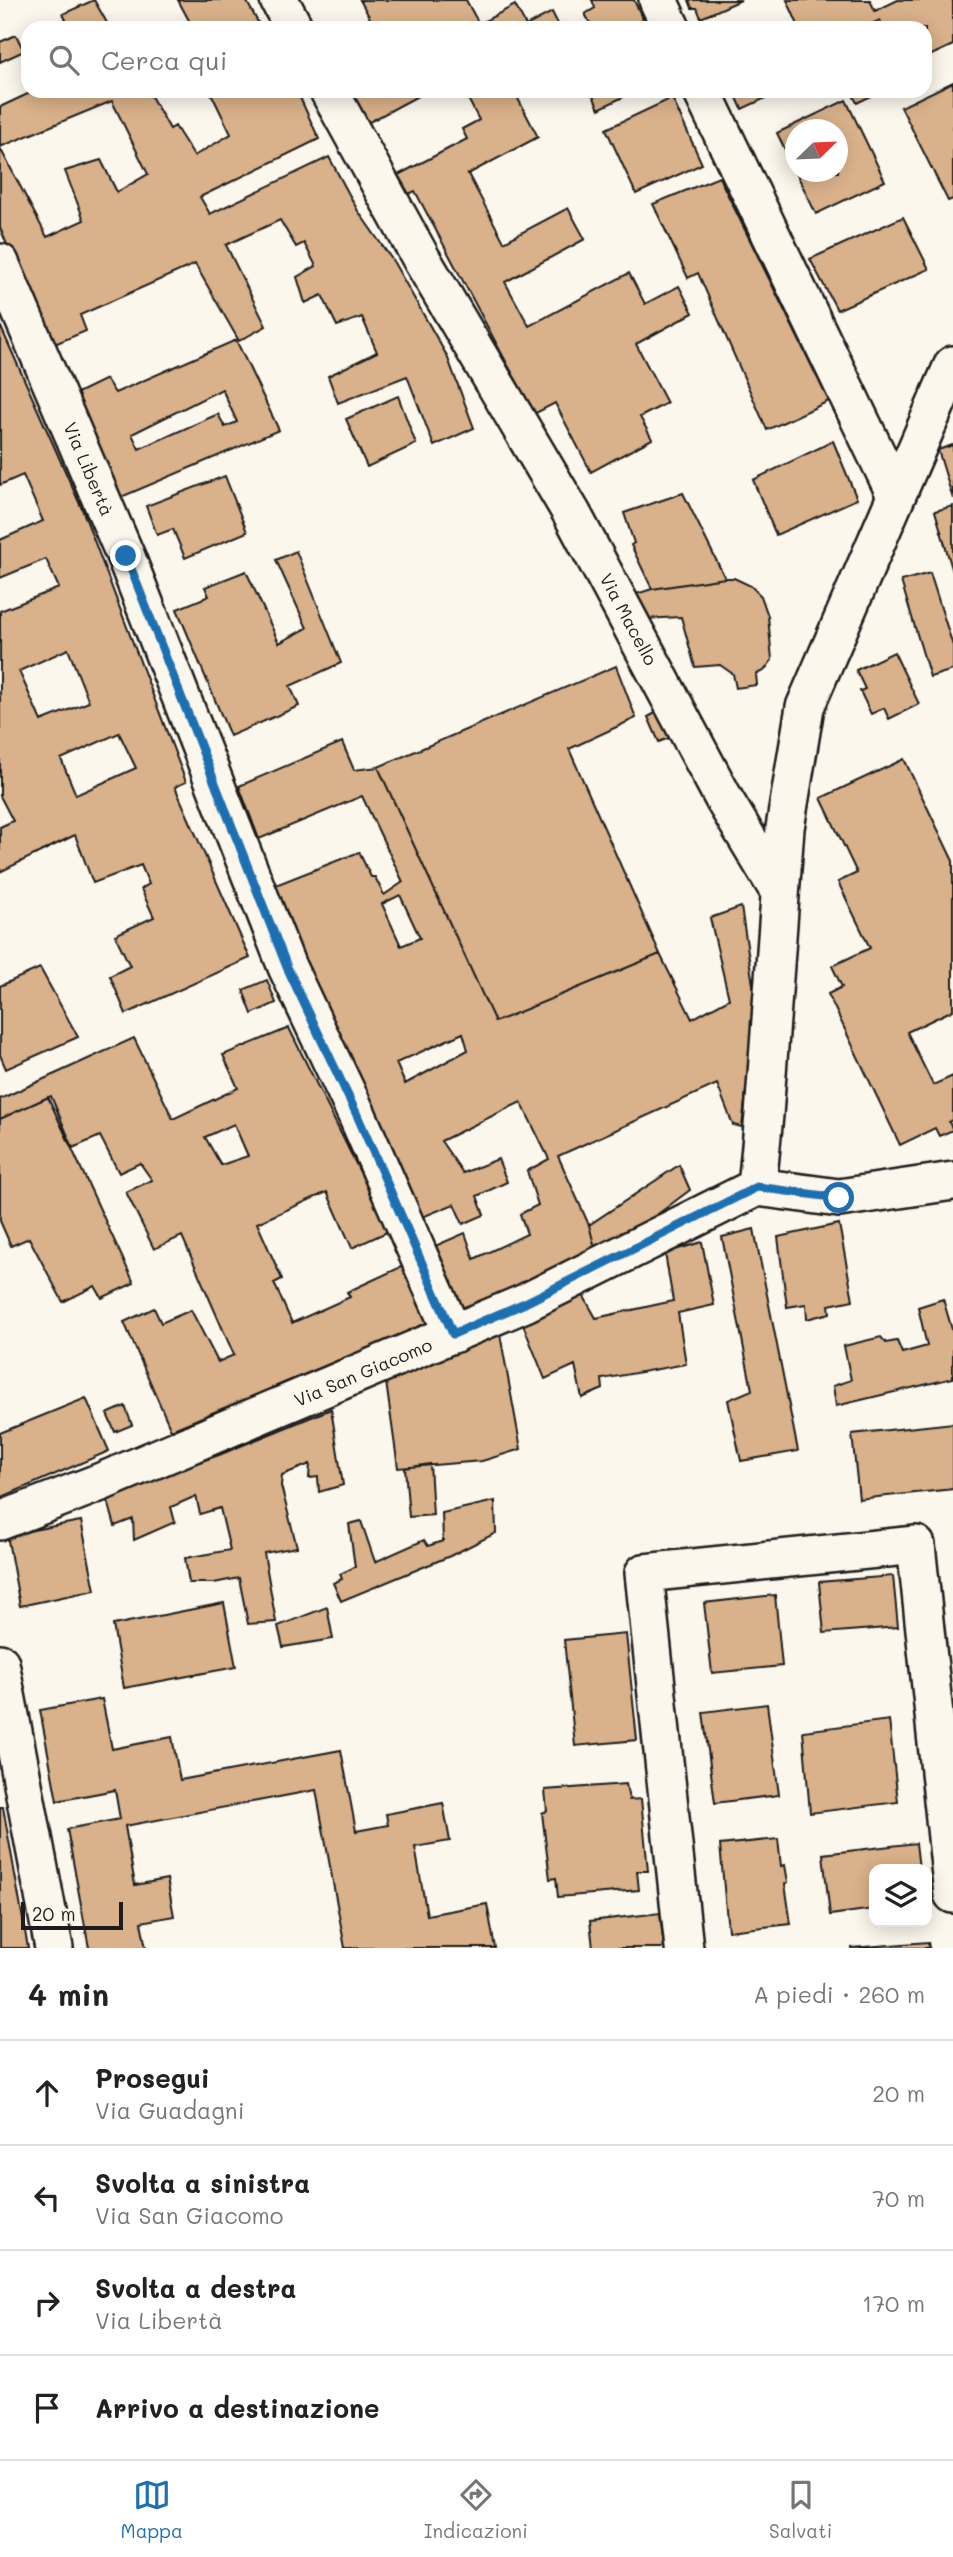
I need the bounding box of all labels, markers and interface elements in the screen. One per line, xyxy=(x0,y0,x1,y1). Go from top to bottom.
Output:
search box xyxy=(21,21,932,98)
icon: search xyxy=(45,41,83,79)
text: Cerca qui xyxy=(101,43,227,77)
north arrow xyxy=(785,119,848,182)
street label: Via Libertà xyxy=(58,418,120,520)
route end xyxy=(110,540,141,571)
street label: Via Macello xyxy=(595,569,663,670)
route start xyxy=(823,1182,854,1213)
street label: Via San Giacomo xyxy=(290,1332,436,1412)
map controls xyxy=(869,1864,932,1927)
button: layers xyxy=(869,1864,932,1927)
scale bar xyxy=(21,1899,122,1931)
text: 20 m xyxy=(32,1901,76,1926)
text: 4 min xyxy=(28,1974,109,2014)
text: A piedi · 260 m xyxy=(753,1979,925,2009)
text: Prosegui xyxy=(95,2061,210,2095)
icon: ahead xyxy=(28,2074,66,2112)
text: 20 m xyxy=(872,2078,925,2108)
text: Via Guadagni xyxy=(95,2095,245,2125)
text: Svolta a sinistra xyxy=(95,2166,310,2200)
icon: left xyxy=(28,2179,66,2217)
text: 70 m xyxy=(872,2183,925,2213)
text: Via San Giacomo xyxy=(95,2200,283,2230)
text: Svolta a destra xyxy=(95,2271,296,2305)
icon: right xyxy=(28,2284,66,2322)
text: 170 m xyxy=(862,2288,925,2318)
text: Via Libertà xyxy=(95,2305,223,2335)
icon: arrive xyxy=(28,2389,66,2427)
text: Arrivo a destinazione xyxy=(95,2391,380,2425)
tab: Mappa xyxy=(121,2476,183,2543)
tab: Indicazioni xyxy=(424,2476,528,2543)
tab: Salvati xyxy=(769,2476,832,2543)

